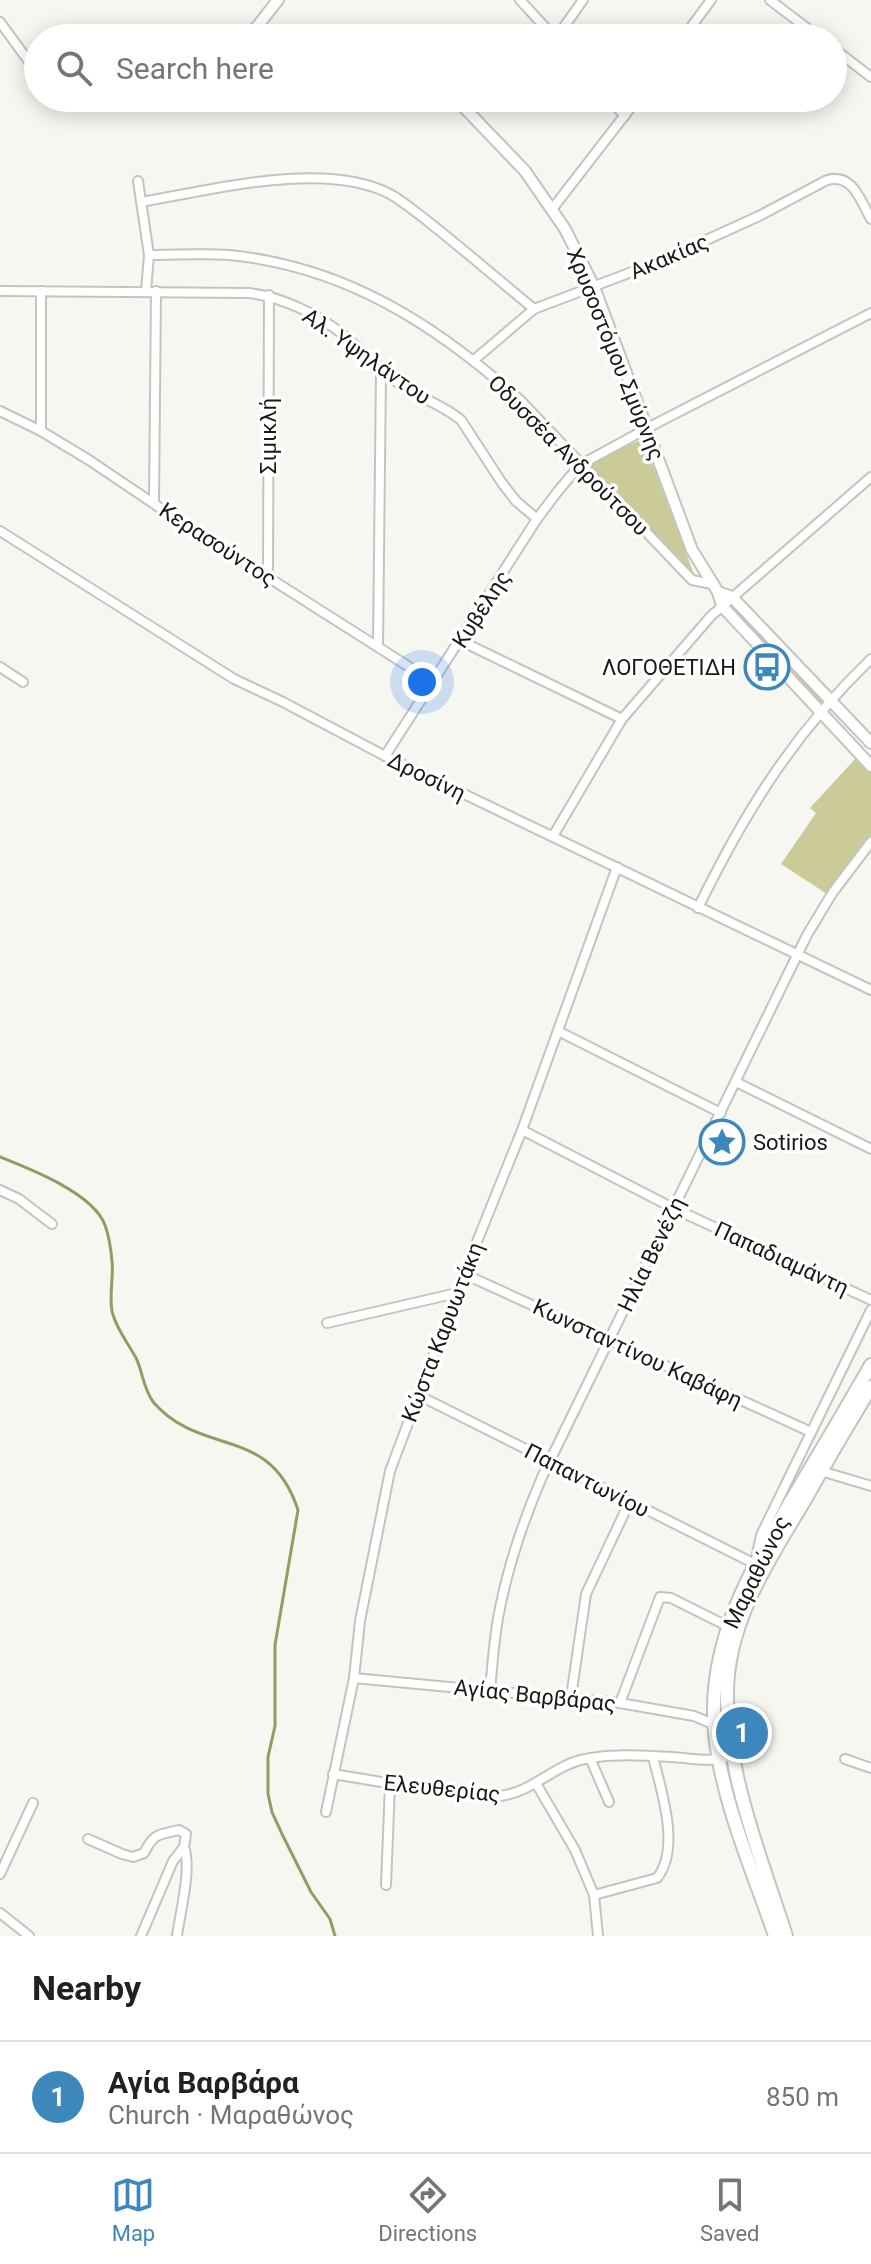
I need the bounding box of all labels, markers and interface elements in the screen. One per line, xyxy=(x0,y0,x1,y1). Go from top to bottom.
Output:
search box xyxy=(24,24,847,112)
icon: search xyxy=(52,46,96,90)
text: Search here xyxy=(116,51,274,86)
street label: Ακακίας xyxy=(626,229,712,284)
street label: Χρυσοστόμου Σμύρνης xyxy=(562,245,670,464)
street label: Αλ. Υψηλάντου xyxy=(298,303,435,410)
street label: Οδυσσέα Ανδρούτσου xyxy=(483,370,654,541)
street label: Σιμικλή xyxy=(256,398,281,474)
street label: Κερασούντος xyxy=(155,497,281,591)
street label: Κυβέλης xyxy=(447,566,516,653)
bus stop icon: ΛΟΓΟΘΕΤΙΔΗ xyxy=(743,643,791,691)
place label: ΛΟΓΟΘΕΤΙΔΗ xyxy=(602,655,736,680)
your location xyxy=(402,662,442,702)
street label: Δροσίνη xyxy=(384,747,470,806)
place icon: Sotirios xyxy=(698,1118,746,1166)
place label: Sotirios xyxy=(753,1130,828,1155)
street label: Ηλία Βενέζη xyxy=(613,1193,690,1316)
street label: Παπαδιαμάντη xyxy=(711,1216,853,1300)
street label: Κώστα Καρυωτάκη xyxy=(397,1239,488,1426)
street label: Κωνσταντίνου Καβάφη xyxy=(529,1294,746,1413)
street label: Παπαντωνίου xyxy=(520,1438,653,1523)
street label: Μαραθώνος xyxy=(718,1512,794,1633)
street label: Αγίας Βαρβάρας xyxy=(453,1675,617,1716)
pin: 1 xyxy=(716,1703,768,1763)
street label: Ελευθερίας xyxy=(383,1770,501,1807)
text: Nearby xyxy=(32,1968,141,2008)
text: Αγία Βαρβάρα xyxy=(108,2065,299,2100)
text: 1 xyxy=(51,2082,65,2112)
text: 850 m xyxy=(766,2082,839,2112)
text: Church · Μαραθώνος xyxy=(108,2100,354,2130)
tab: Map xyxy=(111,2173,155,2246)
tab: Directions xyxy=(378,2173,477,2246)
tab: Saved xyxy=(700,2173,760,2246)

